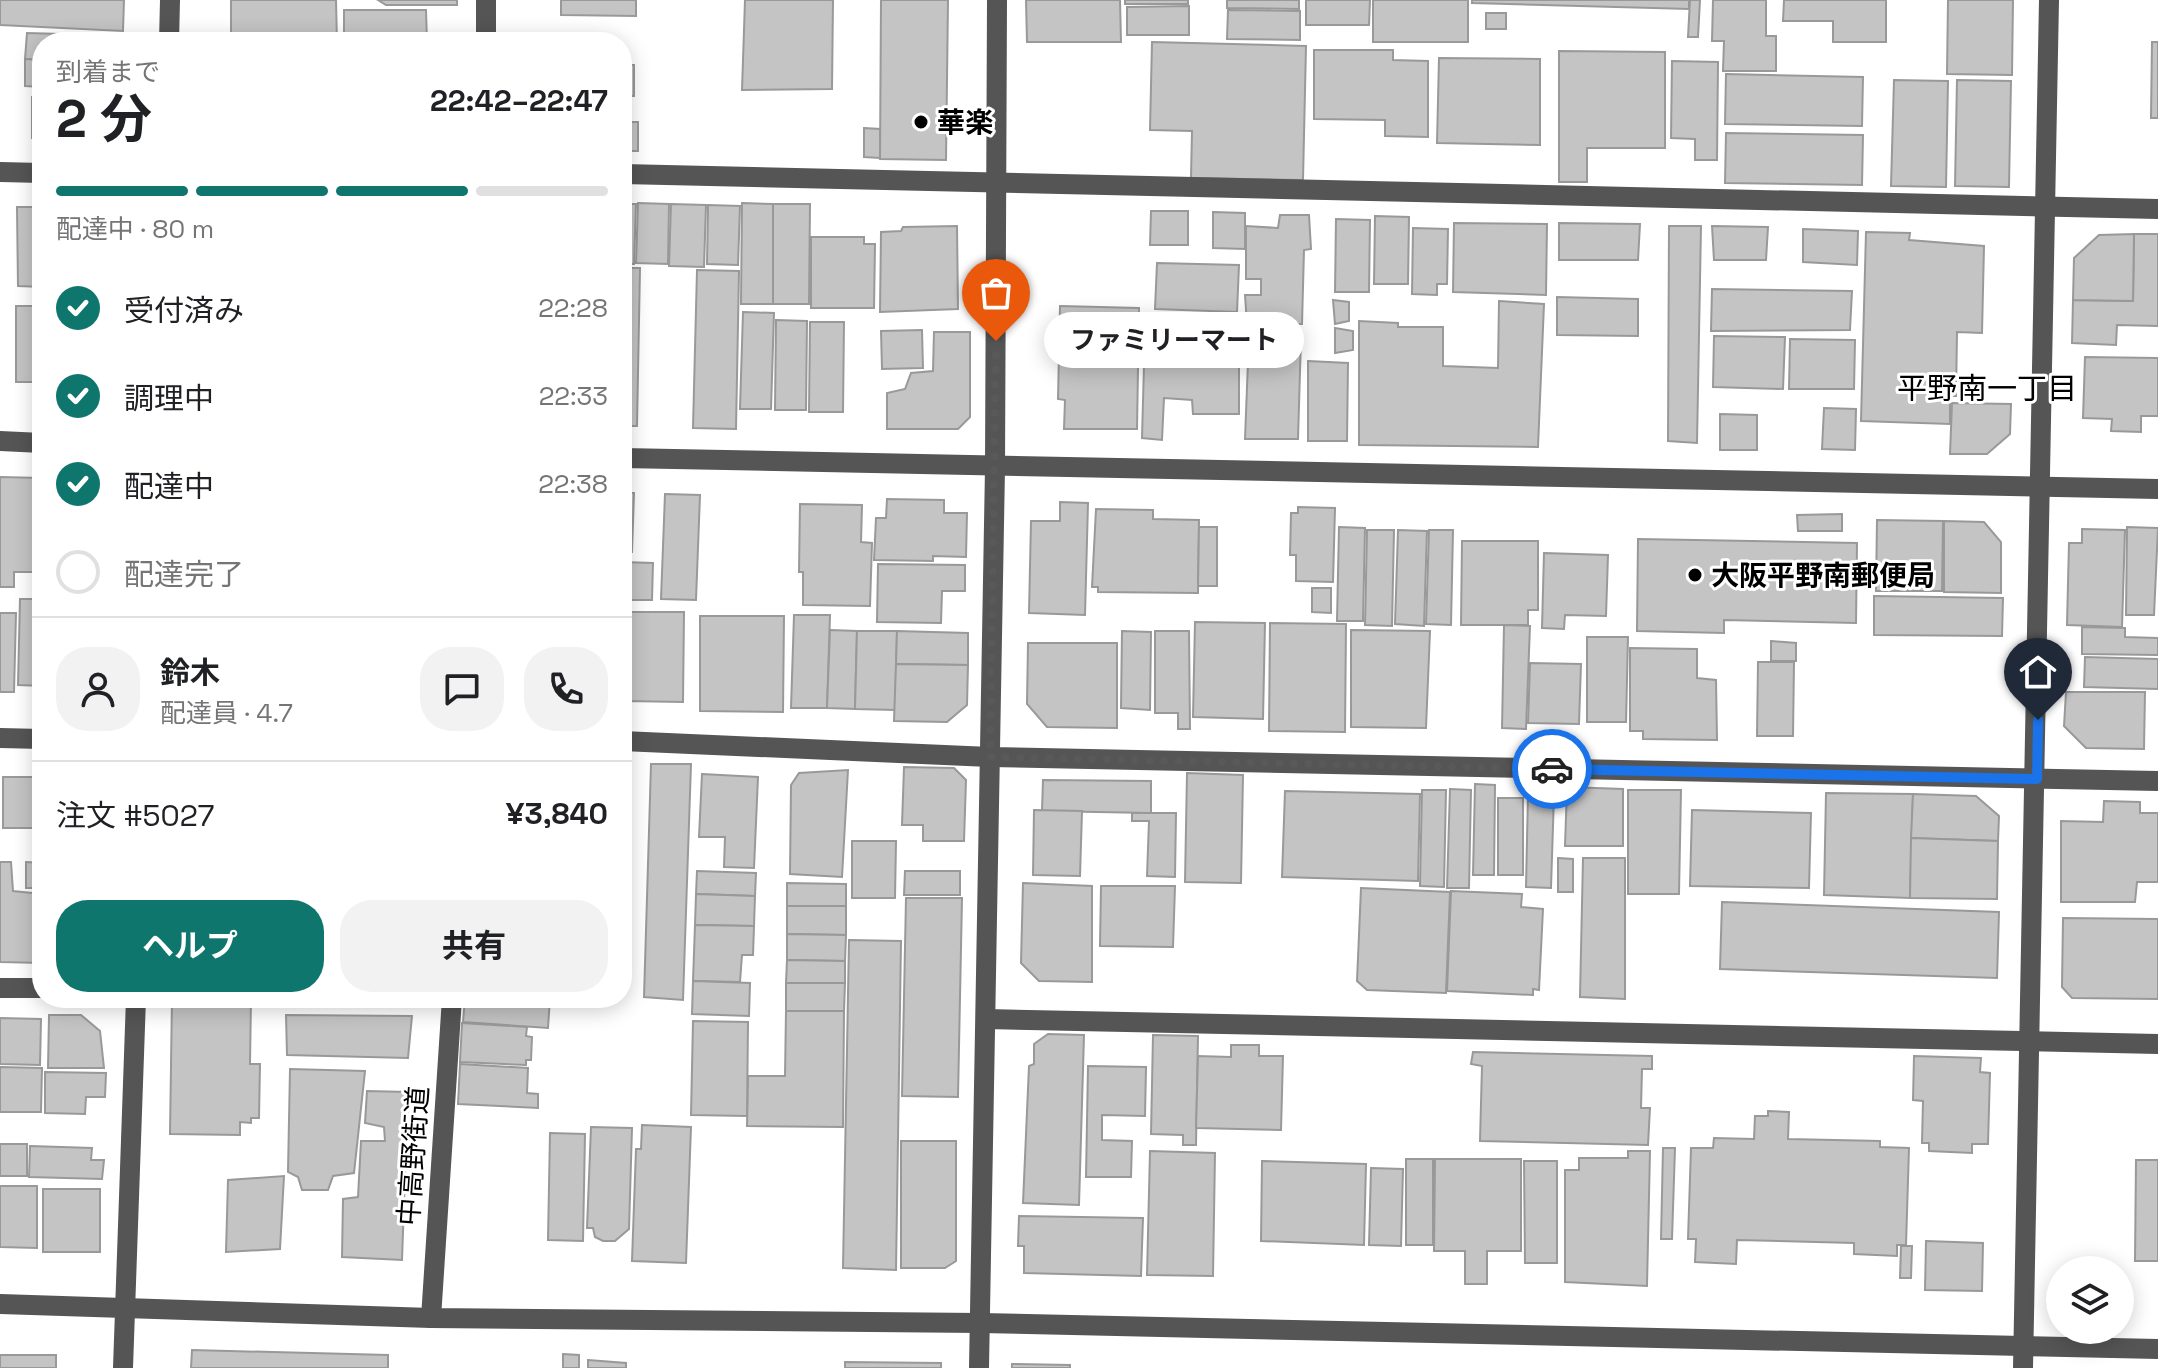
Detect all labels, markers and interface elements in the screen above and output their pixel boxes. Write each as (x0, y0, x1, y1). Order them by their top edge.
text: 到着まで (56, 55, 160, 89)
text: 22:42–22:47 (430, 81, 608, 120)
text: 2 分 (56, 86, 152, 152)
place label: 華楽 (937, 104, 993, 140)
marker: 華楽 (912, 113, 930, 131)
text: 配達中 · 80 m (56, 212, 214, 246)
pin (962, 259, 1030, 341)
icon: bag (974, 271, 1018, 315)
icon: check (56, 286, 100, 330)
text: 受付済み (124, 291, 244, 330)
text: 22:28 (538, 291, 608, 325)
callout: ファミリーマート (1044, 313, 1304, 369)
text: ファミリーマート (1070, 323, 1278, 357)
district label: 平野南一丁目 (1897, 369, 2077, 408)
icon: check (56, 374, 100, 418)
text: 調理中 (124, 379, 214, 418)
text: 22:33 (539, 379, 608, 413)
icon: check (56, 462, 100, 506)
text: 配達中 (124, 467, 214, 506)
text: 22:38 (538, 467, 608, 501)
text: 配達完了 (124, 555, 244, 594)
place label: 大阪平野南郵便局 (1711, 557, 1935, 593)
marker: 大阪平野南郵便局 (1686, 566, 1704, 584)
pin (2004, 638, 2072, 720)
button: person (56, 647, 140, 731)
button: chat (420, 647, 504, 731)
button: phone (524, 647, 608, 731)
icon: home (2016, 650, 2060, 694)
text: 鈴木 (160, 653, 220, 692)
text: 配達員 · 4.7 (160, 696, 293, 730)
courier (1512, 729, 1592, 809)
icon: car (1530, 747, 1574, 791)
text: ¥3,840 (506, 794, 608, 833)
text: 注文 #5027 (56, 796, 215, 835)
button: ヘルプ (56, 900, 324, 992)
button: 共有 (340, 900, 608, 992)
street label: 中高野街道 (390, 1085, 436, 1227)
map controls (2046, 1256, 2134, 1344)
button: layers (2046, 1256, 2134, 1344)

